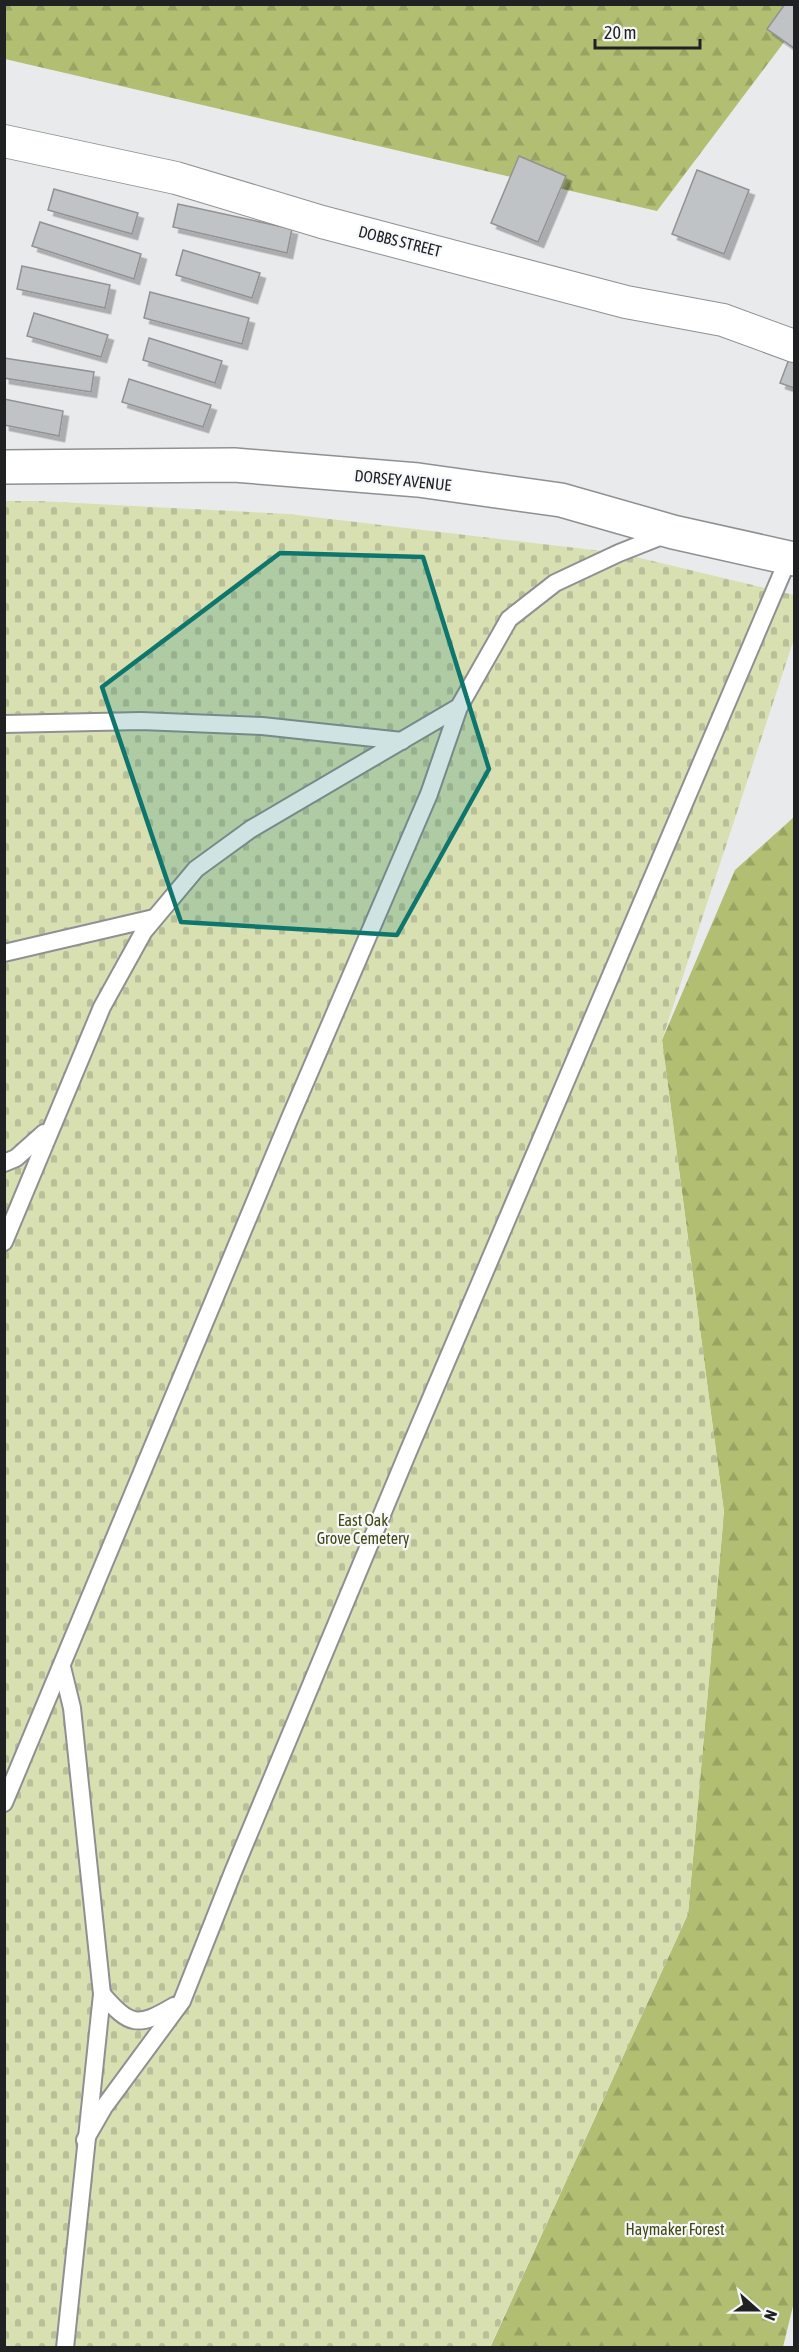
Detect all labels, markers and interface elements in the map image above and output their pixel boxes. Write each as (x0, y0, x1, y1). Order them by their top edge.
scale bar (595, 12, 700, 50)
text: 20 m (604, 22, 636, 43)
street label: DOBBS STREET (357, 222, 443, 260)
street label: DORSEY AVENUE (354, 466, 452, 494)
park label: East Oak Grove Cemetery (317, 1511, 410, 1548)
park label: Haymaker Forest (625, 2220, 725, 2239)
north arrow (727, 2280, 787, 2340)
text: N (761, 2308, 781, 2323)

